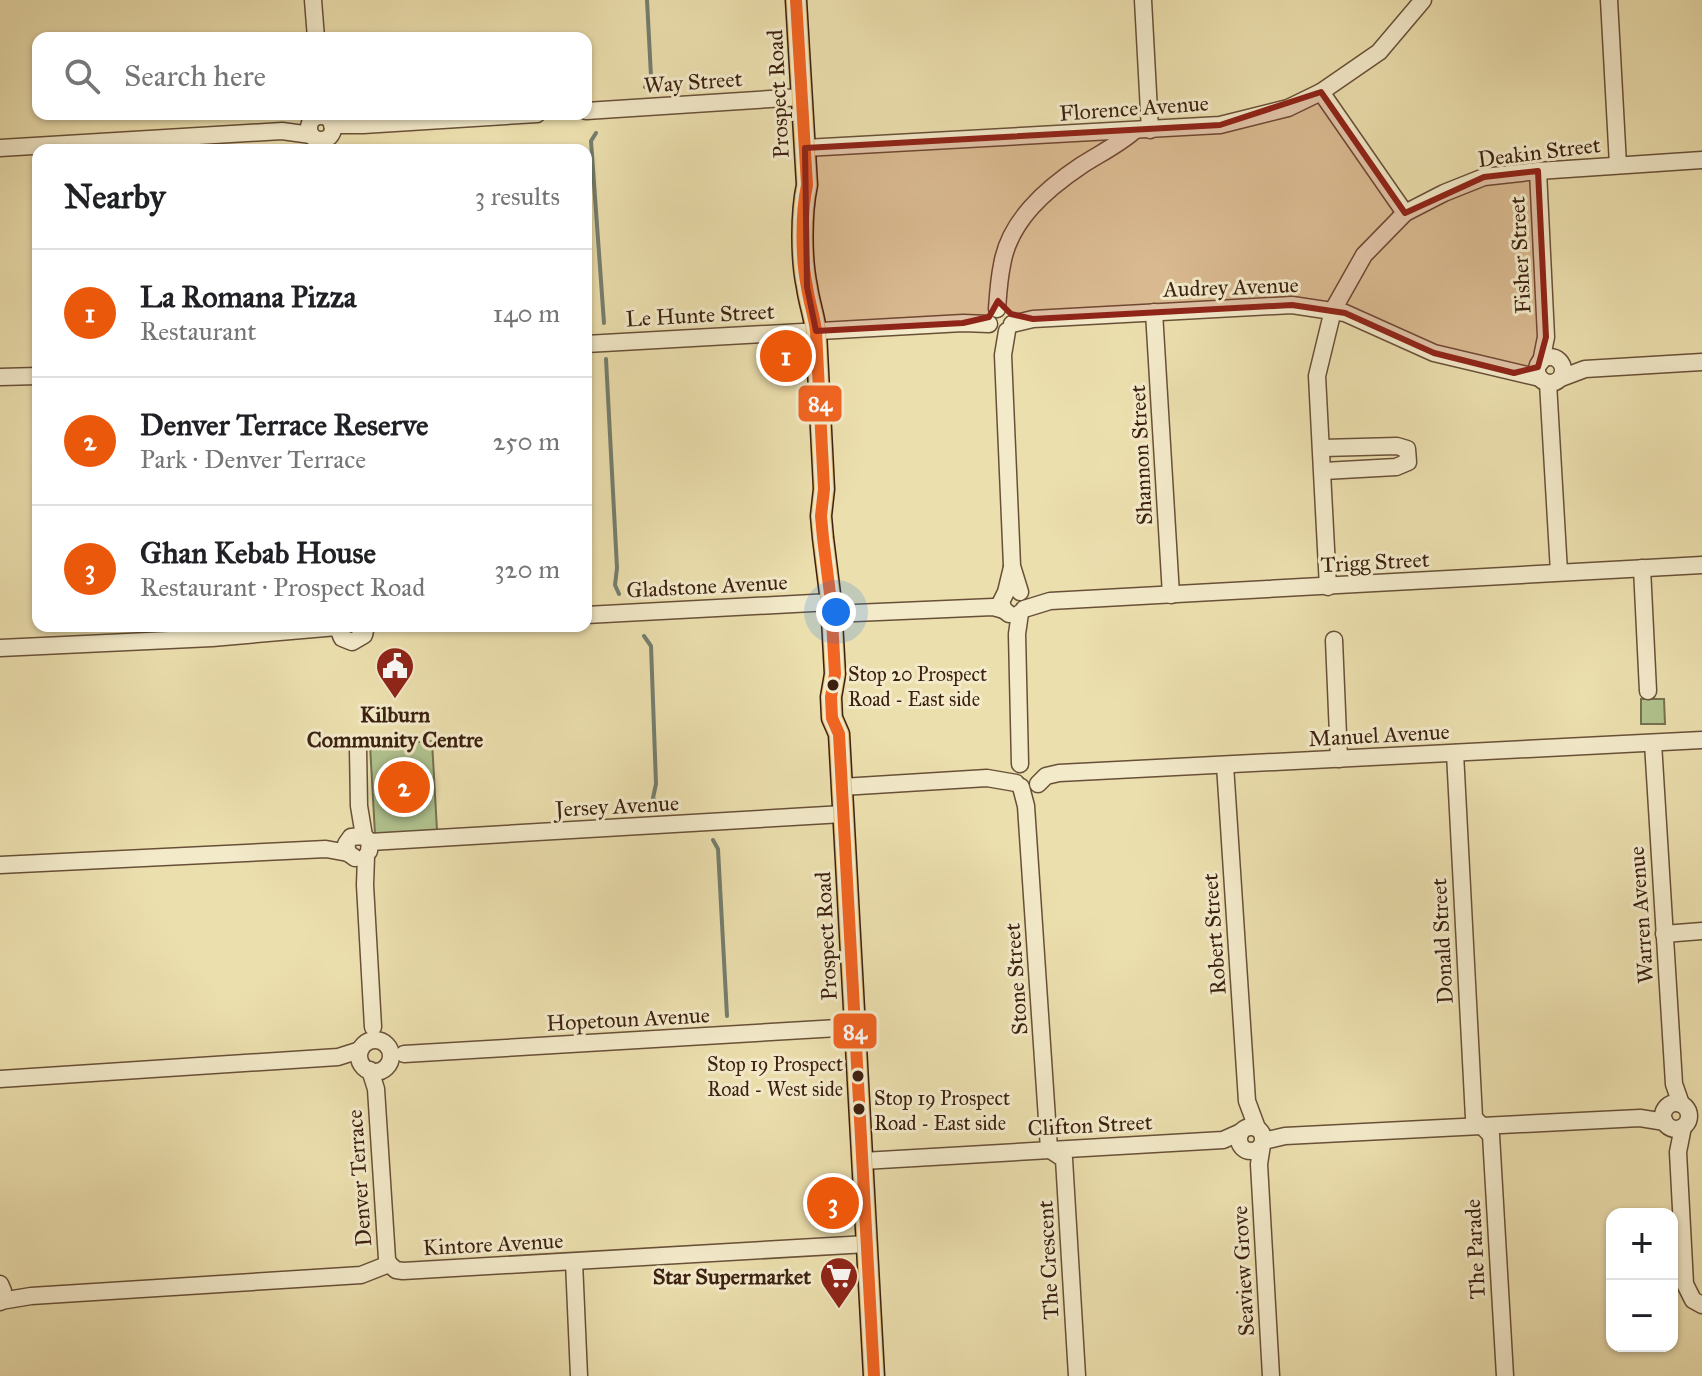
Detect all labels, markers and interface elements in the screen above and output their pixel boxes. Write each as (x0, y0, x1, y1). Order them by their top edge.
street label: Prospect Road (761, 29, 795, 159)
search box (32, 32, 592, 120)
icon: search (60, 54, 104, 98)
text: Search here (124, 58, 266, 94)
street label: Way Street (643, 65, 743, 99)
street label: Florence Avenue (1058, 89, 1210, 127)
street label: Deakin Street (1476, 131, 1602, 173)
text: Nearby (64, 176, 166, 217)
text: 3 results (475, 180, 560, 212)
street label: Fisher Street (1503, 195, 1537, 314)
street label: Audrey Avenue (1162, 271, 1299, 303)
text: La Romana Pizza (140, 279, 356, 315)
text: 1 (85, 297, 95, 329)
text: 140 m (493, 297, 560, 329)
street label: Le Hunte Street (625, 298, 775, 332)
text: Restaurant (140, 315, 256, 347)
pin: 1 (760, 326, 812, 386)
line badge: 84 (797, 384, 843, 423)
street label: Shannon Street (1124, 384, 1158, 526)
text: 84 (808, 390, 834, 417)
text: Denver Terrace Reserve (140, 407, 429, 443)
text: 2 (84, 425, 96, 457)
text: 250 m (493, 425, 560, 457)
text: Park · Denver Terrace (140, 443, 366, 475)
text: Ghan Kebab House (140, 535, 376, 571)
street label: Trigg Street (1320, 546, 1430, 578)
text: 3 (85, 553, 95, 585)
text: 320 m (494, 553, 560, 585)
street label: Gladstone Avenue (626, 568, 788, 604)
text: Restaurant · Prospect Road (140, 571, 425, 603)
your location (816, 592, 856, 632)
public building icon: Kilburn Community Centre (374, 645, 416, 700)
place label: Stop 20 Prospect Road - East side (848, 662, 987, 711)
marker: Stop 20 Prospect Road - East side (825, 677, 841, 693)
place label: Kilburn Community Centre (307, 701, 483, 753)
street label: Manuel Avenue (1308, 718, 1450, 752)
pin: 2 (378, 757, 430, 817)
street label: Jersey Avenue (552, 789, 680, 823)
street label: Warren Avenue (1623, 846, 1659, 984)
street label: Prospect Road (809, 871, 843, 1001)
street label: Robert Street (1196, 872, 1232, 996)
street label: Donald Street (1425, 877, 1459, 1005)
street label: Stone Street (999, 922, 1033, 1036)
street label: Hopetoun Avenue (546, 1001, 710, 1037)
line badge: 84 (832, 1012, 878, 1050)
text: 84 (843, 1018, 869, 1045)
place label: Stop 19 Prospect Road - West side (707, 1052, 843, 1101)
marker: Stop 19 Prospect Road - West side (850, 1068, 866, 1084)
place label: Stop 19 Prospect Road - East side (874, 1086, 1010, 1135)
marker: Stop 19 Prospect Road - East side (851, 1101, 867, 1117)
street label: Clifton Street (1027, 1108, 1153, 1142)
street label: Denver Terrace (341, 1109, 377, 1247)
pin: 3 (807, 1173, 859, 1233)
street label: The Parade (1459, 1198, 1491, 1300)
street label: The Crescent (1031, 1199, 1065, 1320)
street label: Seaview Grove (1226, 1205, 1260, 1337)
map controls (1606, 1208, 1678, 1352)
button: + (1606, 1208, 1678, 1280)
street label: Kintore Avenue (422, 1227, 564, 1261)
supermarket icon: Star Supermarket (818, 1255, 860, 1310)
place label: Star Supermarket (653, 1263, 811, 1290)
button: − (1606, 1280, 1678, 1352)

